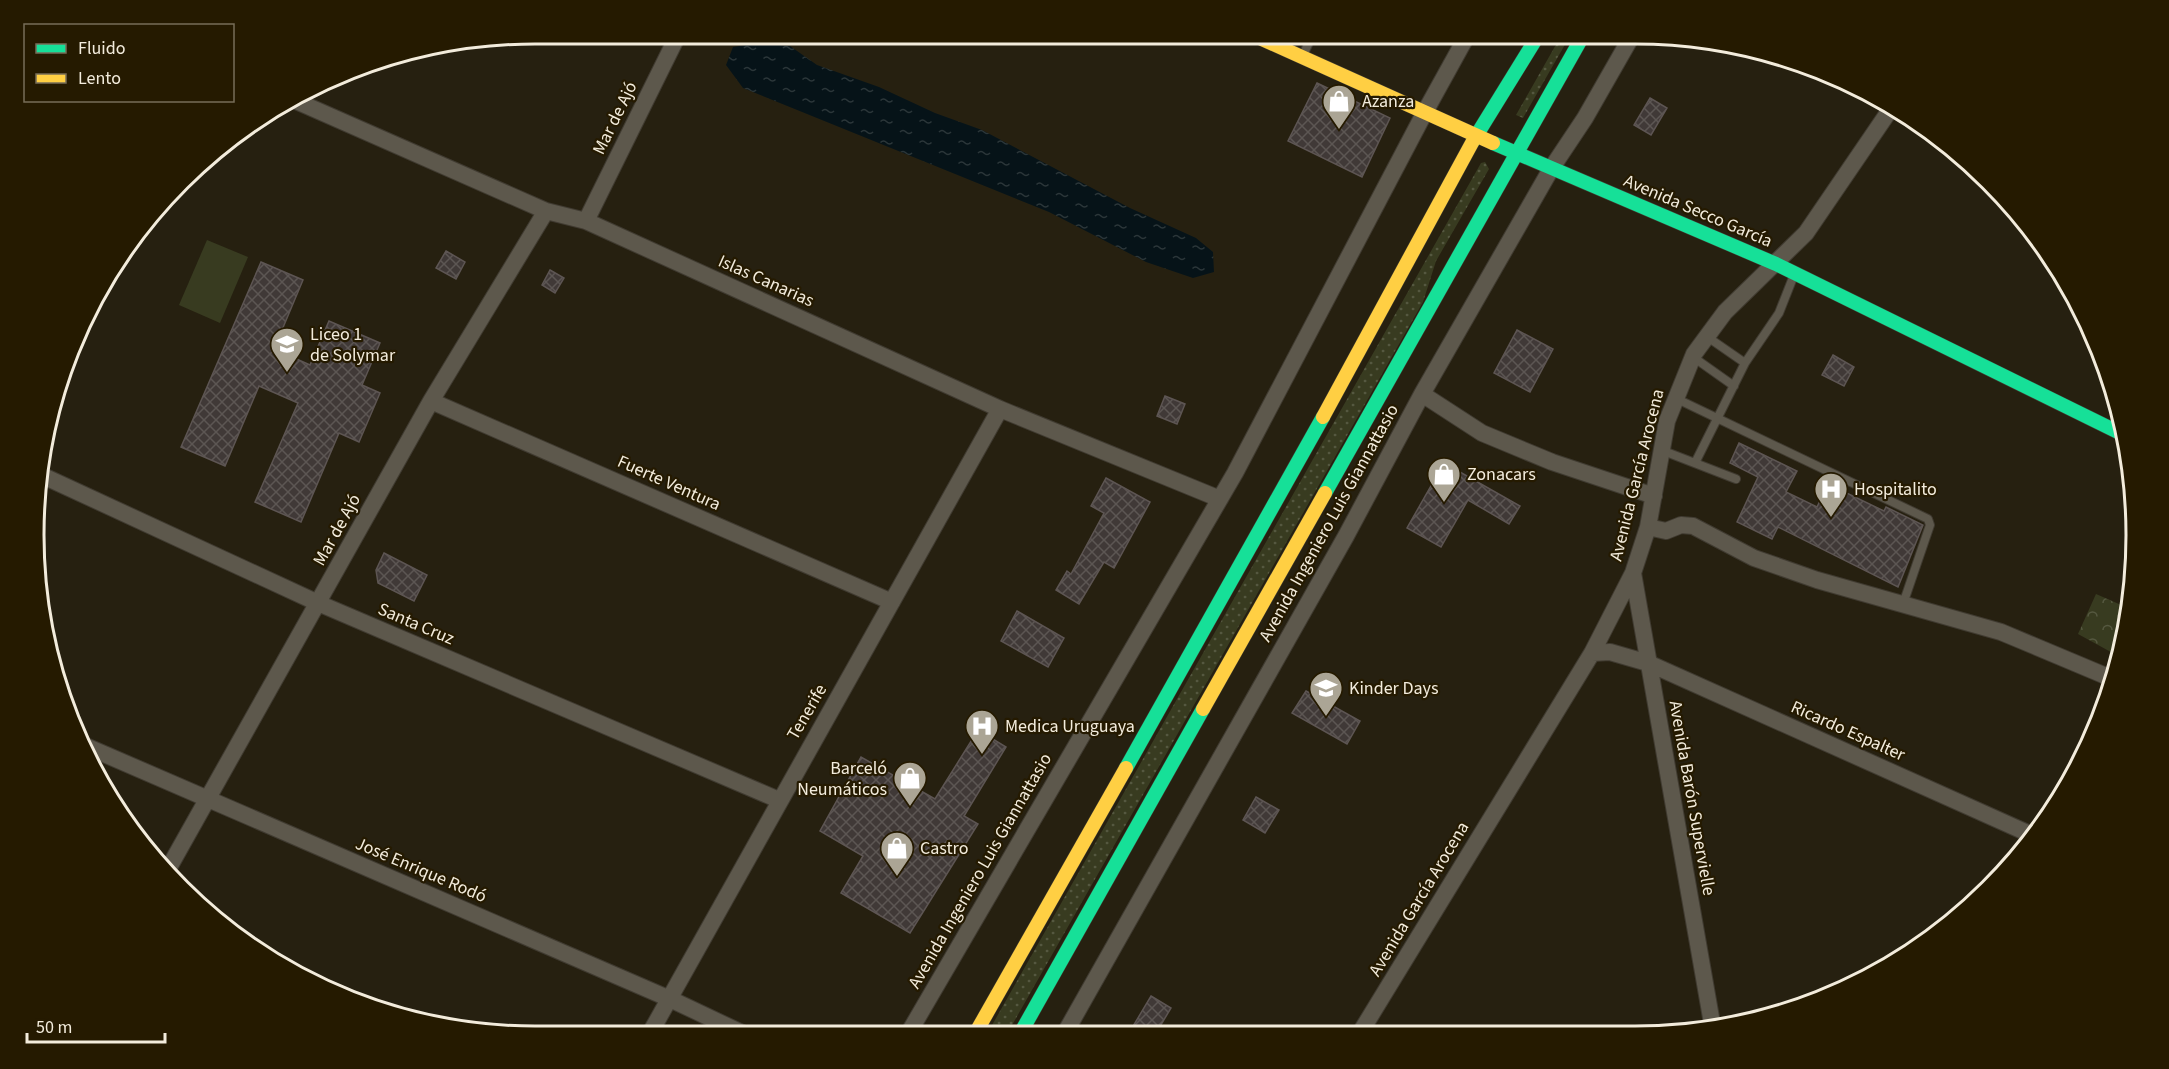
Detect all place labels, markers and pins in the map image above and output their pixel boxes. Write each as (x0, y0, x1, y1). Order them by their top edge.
shop icon: Azanza (1321, 83, 1357, 130)
place label: Azanza (1362, 89, 1414, 114)
place label: Liceo 1 de Solymar (310, 322, 396, 368)
school or university icon: Liceo 1 de Solymar (269, 326, 305, 373)
shop icon: Zonacars (1426, 456, 1462, 503)
place label: Zonacars (1467, 462, 1536, 487)
hospital icon: Hospitalito (1813, 471, 1849, 518)
place label: Hospitalito (1854, 477, 1937, 502)
school or university icon: Kinder Days (1308, 670, 1344, 717)
place label: Kinder Days (1349, 676, 1439, 701)
hospital icon: Medica Uruguaya (964, 708, 1000, 755)
place label: Medica Uruguaya (1005, 714, 1135, 739)
place label: Barceló Neumáticos (797, 756, 887, 802)
shop icon: Barceló Neumáticos (892, 760, 928, 807)
shop icon: Castro (879, 830, 915, 877)
place label: Castro (920, 836, 968, 861)

